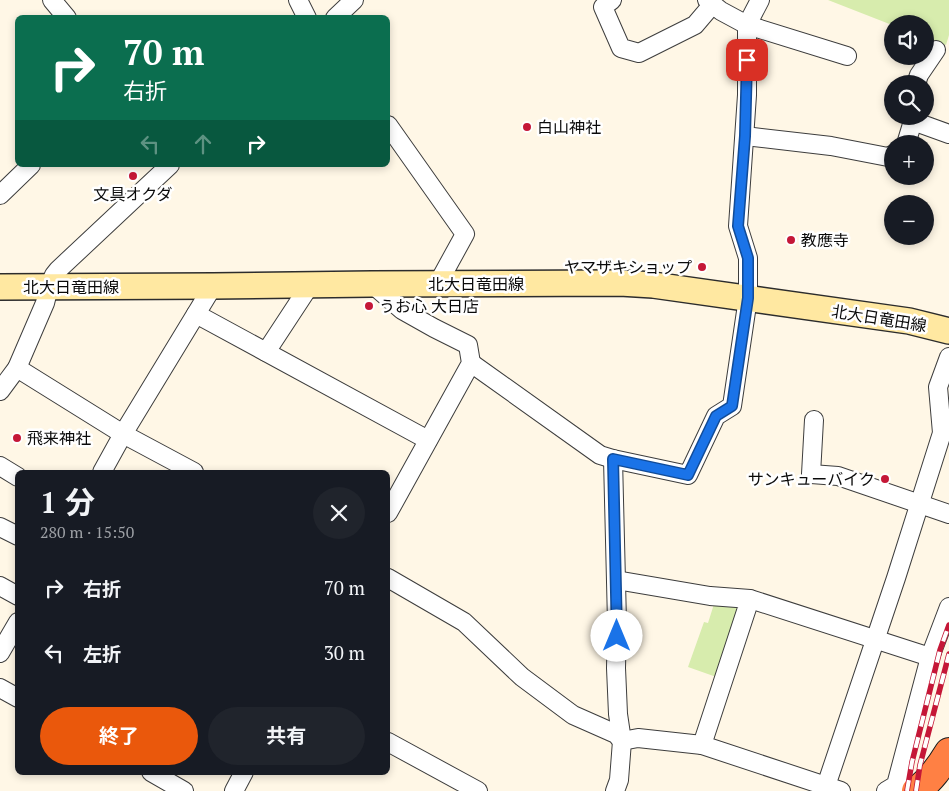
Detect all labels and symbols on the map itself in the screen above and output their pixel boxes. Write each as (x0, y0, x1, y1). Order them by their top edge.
pin (726, 39, 768, 81)
place label: 白山神社 (537, 116, 601, 138)
marker: 白山神社 (521, 121, 533, 133)
marker: 文具オクダ (127, 170, 139, 182)
place label: 文具オクダ (93, 183, 173, 205)
place label: 教應寺 (801, 229, 849, 251)
marker: 教應寺 (785, 234, 797, 246)
place label: ヤマザキショップ (564, 256, 692, 278)
marker: ヤマザキショップ (696, 261, 708, 273)
street label: 北大日竜田線 (428, 273, 524, 295)
street label: 北大日竜田線 (23, 276, 119, 298)
place label: うお心 大日店 (379, 295, 479, 317)
marker: うお心 大日店 (363, 300, 375, 312)
street label: 北大日竜田線 (830, 300, 928, 336)
place label: 飛来神社 (27, 427, 91, 449)
marker: 飛来神社 (11, 432, 23, 444)
place label: サンキューバイク (747, 468, 875, 490)
marker: サンキューバイク (879, 473, 891, 485)
position arrow (590, 609, 642, 661)

